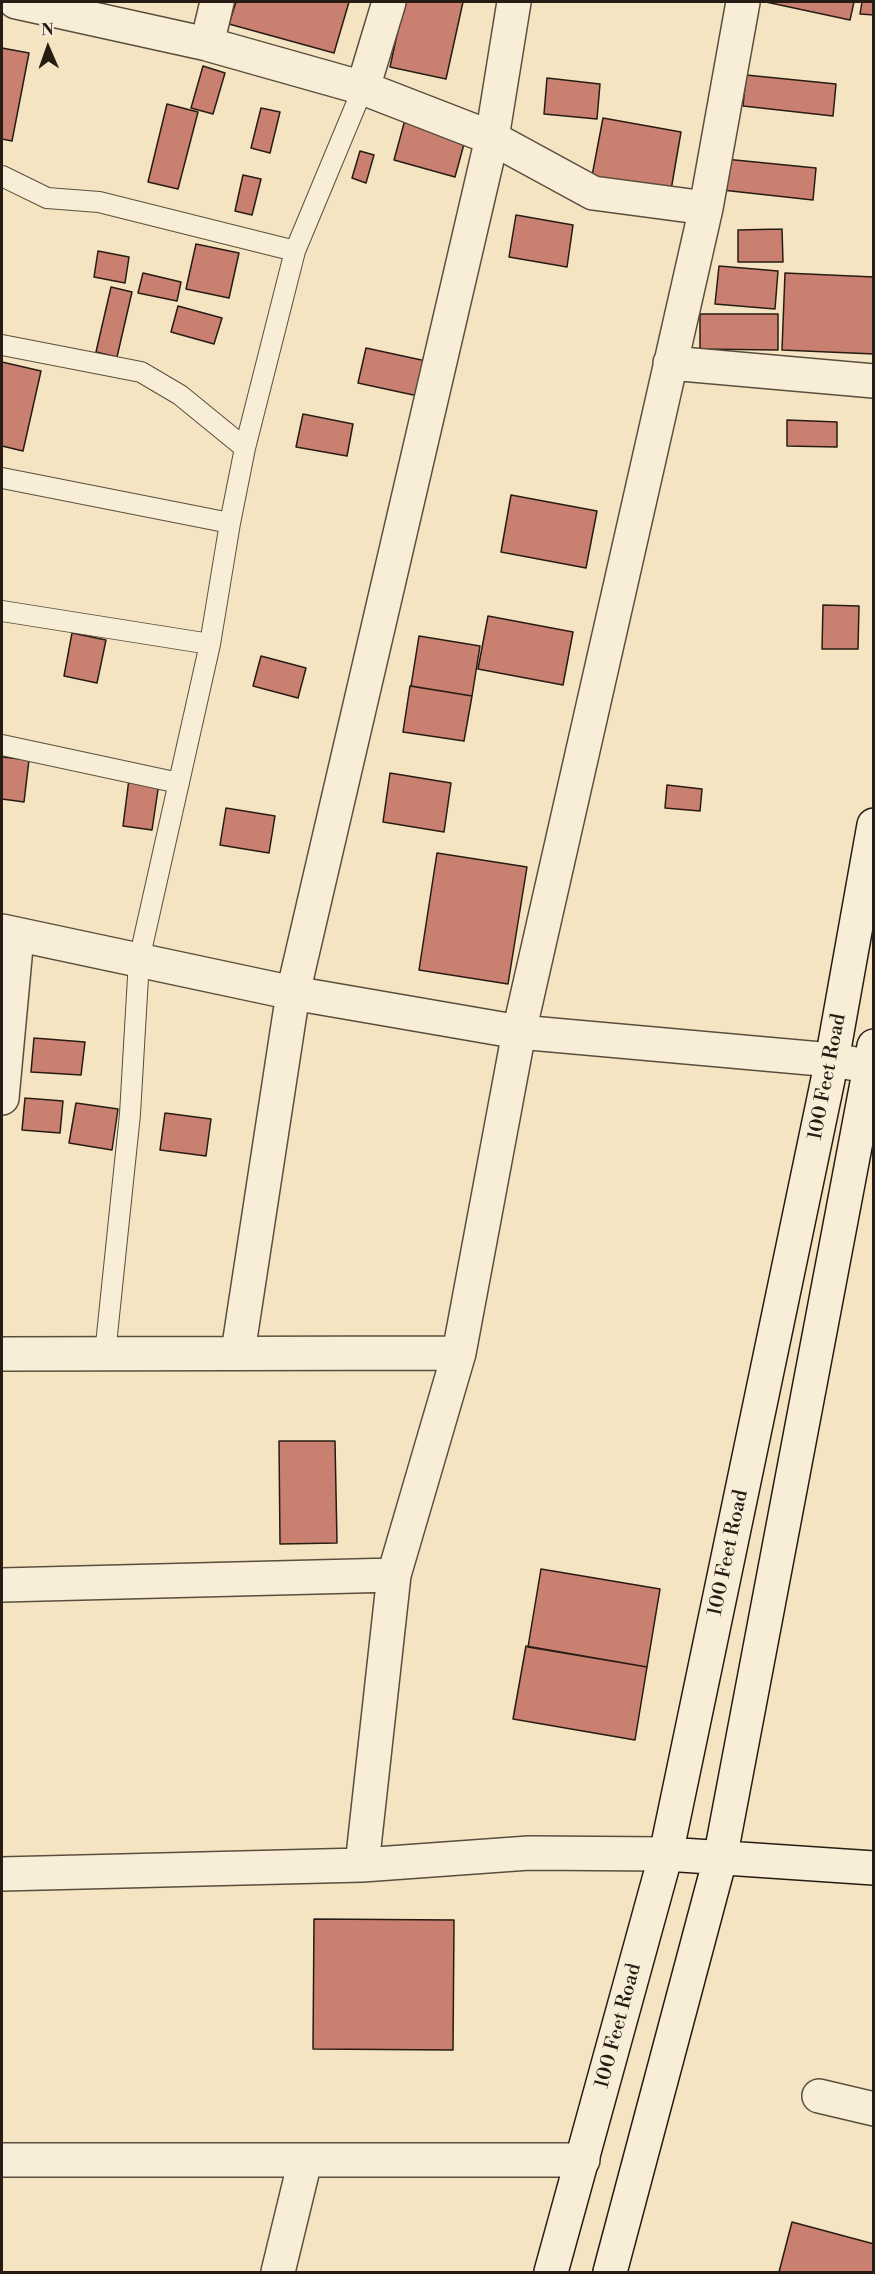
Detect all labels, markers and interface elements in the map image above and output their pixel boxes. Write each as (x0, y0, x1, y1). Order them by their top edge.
north arrow (18, 18, 78, 78)
text: N (41, 20, 54, 40)
street label: 100 Feet Road (804, 1012, 852, 1142)
street label: 100 Feet Road (704, 1488, 754, 1618)
street label: 100 Feet Road (591, 1961, 647, 2091)

